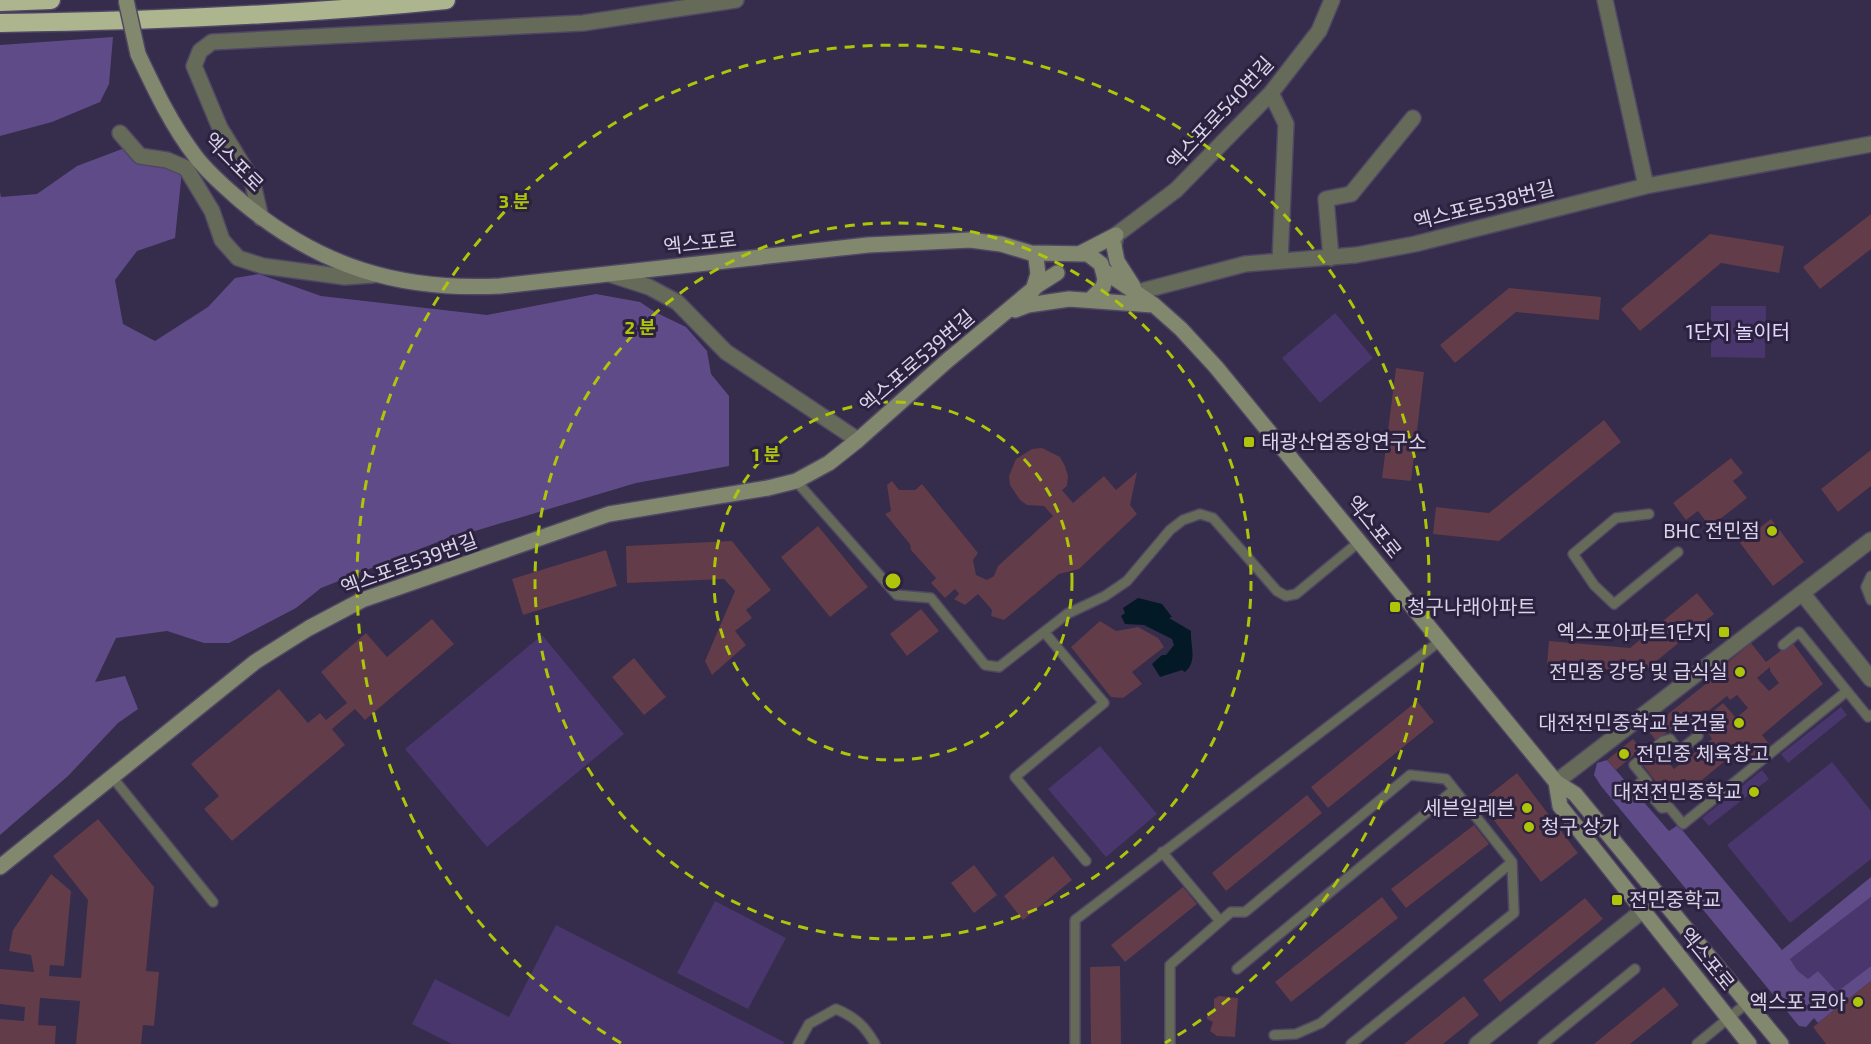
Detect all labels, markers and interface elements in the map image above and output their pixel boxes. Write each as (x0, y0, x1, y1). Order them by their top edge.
street label: 엑스포로540번길 (1161, 51, 1278, 174)
street label: 엑스포로 (200, 127, 269, 196)
street label: 엑스포로538번길 (1411, 175, 1557, 233)
text: 3 분 (499, 190, 530, 212)
street label: 엑스포로 (662, 226, 738, 258)
street label: 엑스포로539번길 (854, 304, 978, 416)
text: 2 분 (625, 316, 656, 338)
park label: 1단지 놀이터 (1686, 319, 1790, 343)
place label: 태광산업중앙연구소 (1261, 429, 1427, 453)
marker: 태광산업중앙연구소 (1242, 435, 1256, 449)
text: 1 분 (752, 443, 781, 465)
street label: 엑스포로 (1342, 490, 1407, 563)
place label: BHC 전민점 (1663, 518, 1760, 542)
marker: BHC 전민점 (1765, 524, 1779, 538)
street label: 엑스포로539번길 (337, 527, 480, 599)
centre of rings (883, 571, 903, 591)
place label: 청구나래아파트 (1407, 594, 1536, 618)
marker: 청구나래아파트 (1388, 600, 1402, 614)
place label: 엑스포아파트1단지 (1557, 619, 1712, 643)
marker: 엑스포아파트1단지 (1717, 625, 1731, 639)
place label: 전민중 강당 및 급식실 (1549, 659, 1728, 683)
marker: 전민중 강당 및 급식실 (1733, 665, 1747, 679)
place label: 대전전민중학교 본건물 (1539, 710, 1727, 734)
marker: 대전전민중학교 본건물 (1732, 716, 1746, 730)
place label: 전민중 체육창고 (1636, 741, 1769, 765)
marker: 전민중 체육창고 (1617, 747, 1631, 761)
place label: 대전전민중학교 (1613, 779, 1742, 803)
marker: 대전전민중학교 (1747, 785, 1761, 799)
place label: 세븐일레븐 (1423, 795, 1515, 819)
marker: 세븐일레븐 (1520, 801, 1534, 815)
place label: 청구 상가 (1541, 814, 1619, 838)
marker: 청구 상가 (1522, 820, 1536, 834)
place label: 전민중학교 (1629, 887, 1721, 911)
marker: 전민중학교 (1610, 893, 1624, 907)
street label: 엑스포로 (1675, 922, 1740, 995)
place label: 엑스포 코아 (1750, 989, 1846, 1013)
marker: 엑스포 코아 (1851, 995, 1865, 1009)

